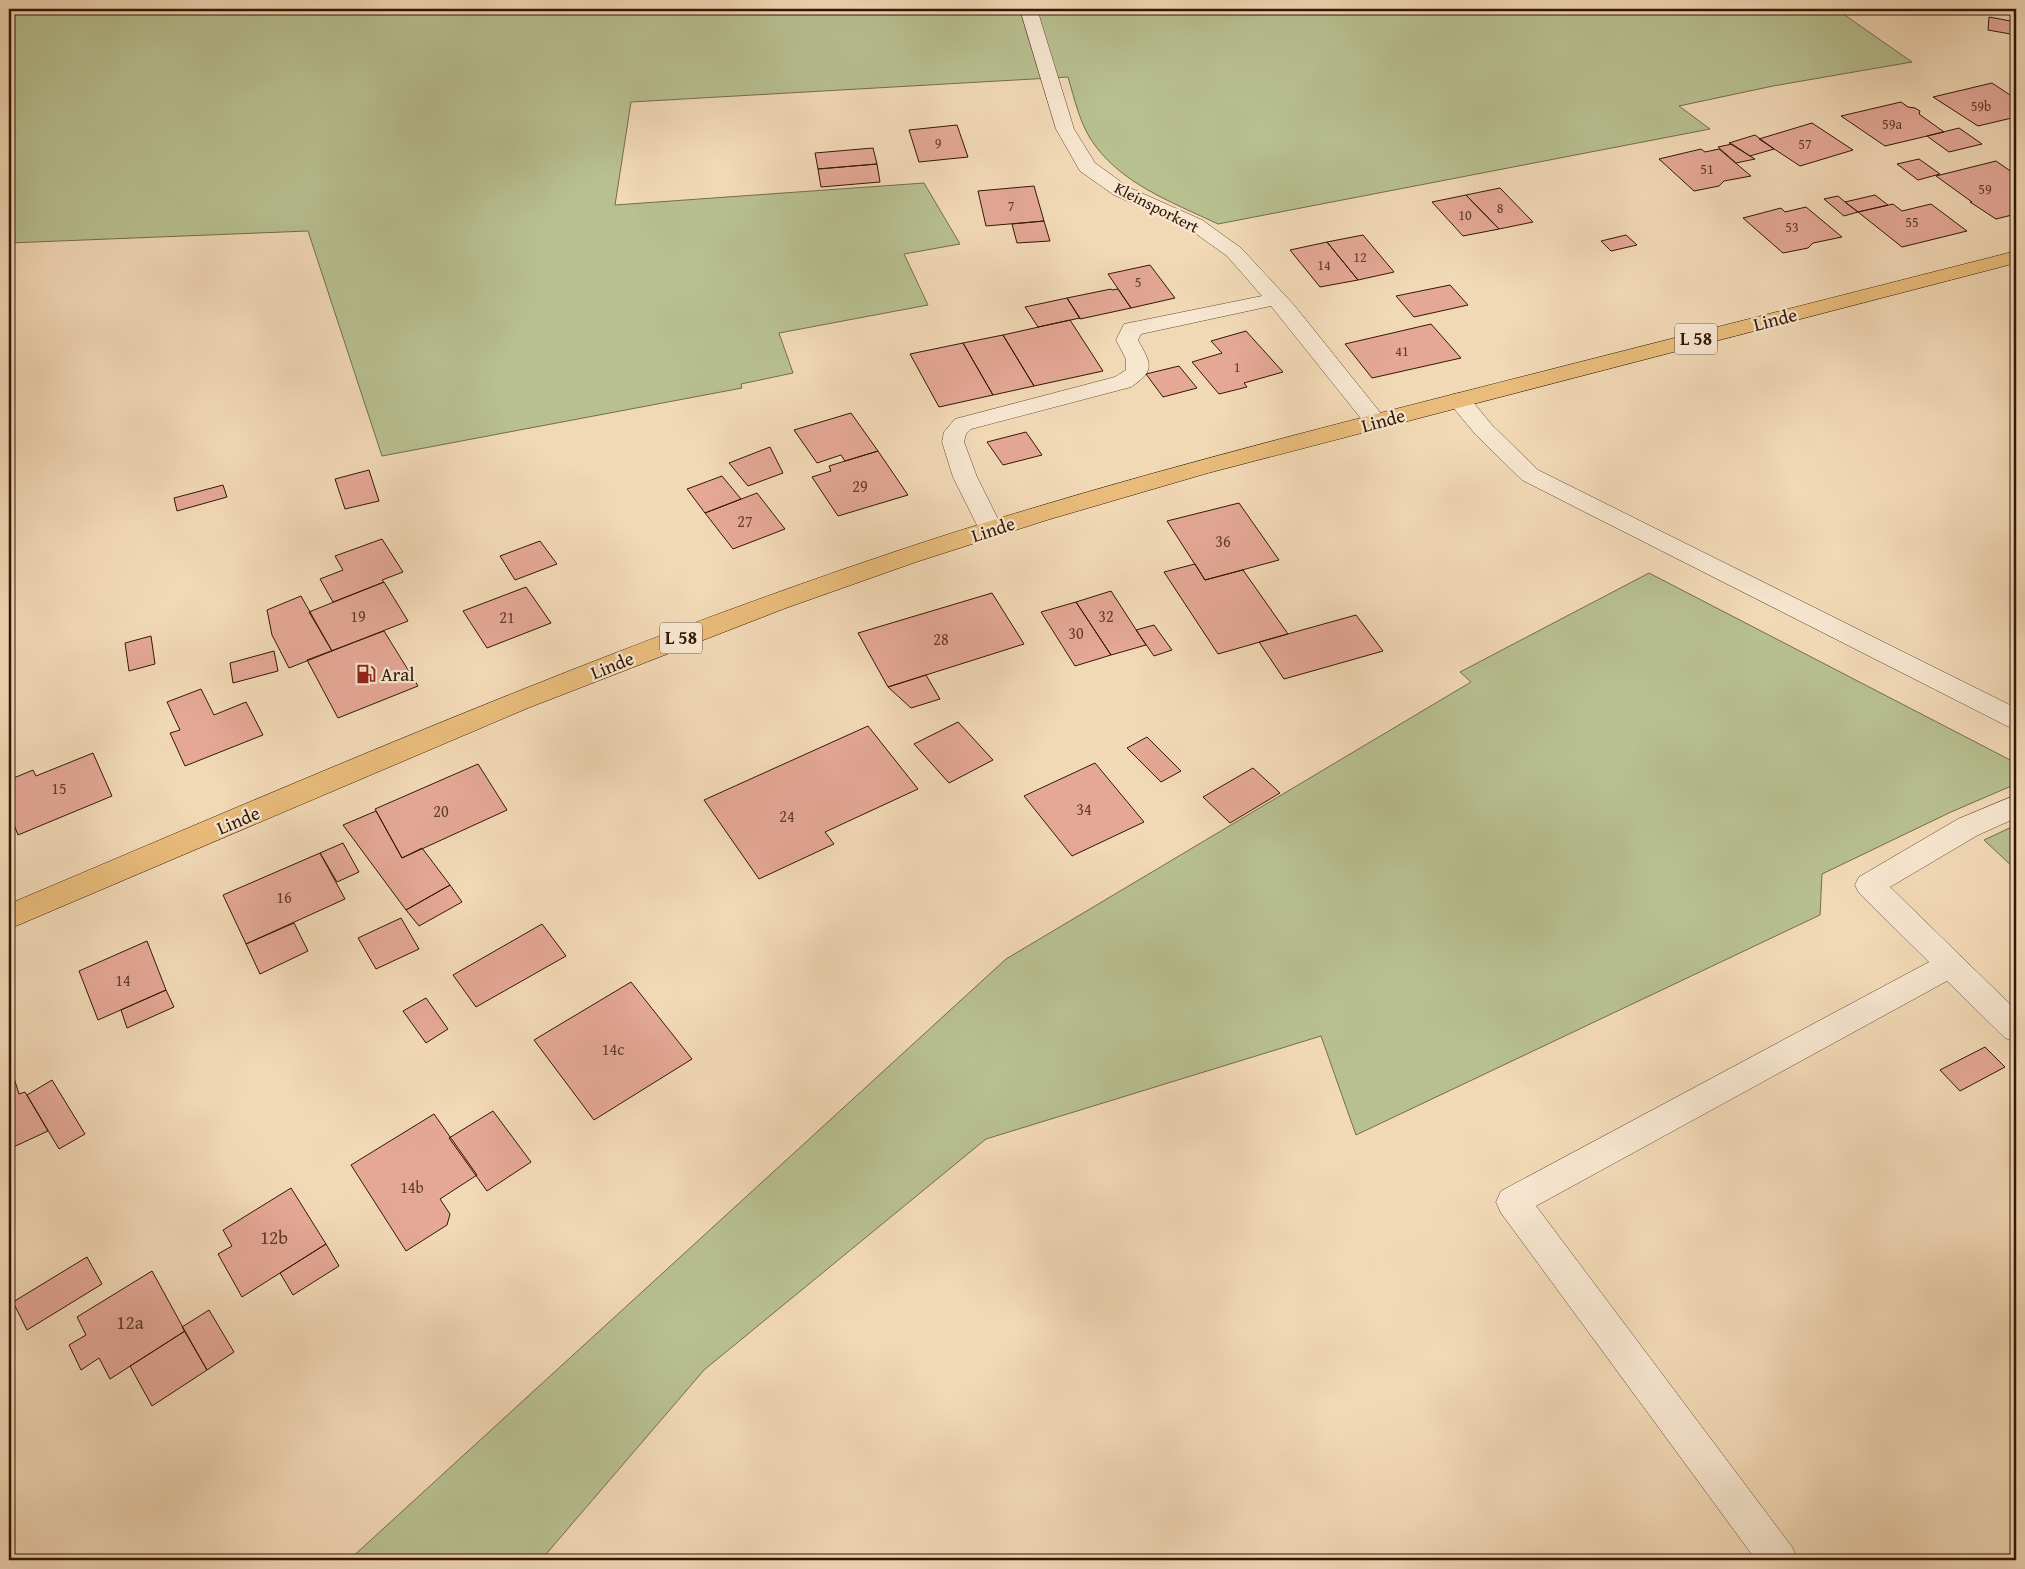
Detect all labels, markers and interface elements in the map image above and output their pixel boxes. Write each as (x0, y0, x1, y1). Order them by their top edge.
house number: 59b (1971, 96, 1991, 116)
house number: 59a (1882, 114, 1902, 134)
house number: 9 (935, 133, 942, 153)
house number: 57 (1798, 134, 1812, 154)
house number: 51 (1700, 159, 1714, 179)
street label: Kleinsporkert (1110, 175, 1204, 239)
house number: 59 (1978, 179, 1992, 199)
house number: 7 (1008, 196, 1015, 216)
house number: 8 (1497, 198, 1504, 218)
house number: 10 (1458, 205, 1472, 225)
house number: 55 (1905, 212, 1919, 232)
house number: 53 (1785, 217, 1799, 237)
house number: 12 (1353, 247, 1367, 267)
house number: 14 (1317, 255, 1331, 275)
house number: 5 (1135, 272, 1141, 292)
street label: Linde (1750, 300, 1800, 338)
road number: L 58 (1675, 324, 1717, 354)
house number: 41 (1395, 341, 1409, 361)
house number: 1 (1234, 357, 1240, 377)
street label: Linde (1358, 401, 1408, 439)
house number: 29 (852, 474, 868, 498)
house number: 27 (737, 509, 753, 533)
street label: Linde (968, 509, 1018, 549)
house number: 36 (1215, 529, 1231, 553)
house number: 19 (350, 604, 366, 628)
house number: 32 (1098, 604, 1114, 628)
house number: 21 (499, 605, 515, 629)
house number: 30 (1068, 621, 1084, 645)
road number: L 58 (660, 622, 702, 654)
house number: 28 (933, 627, 949, 651)
street label: Linde (586, 644, 638, 686)
place label: Aral (381, 660, 414, 688)
fuel station icon: Aral (355, 663, 377, 685)
house number: 15 (51, 776, 67, 800)
house number: 34 (1076, 797, 1092, 821)
street label: Linde (212, 798, 264, 842)
house number: 20 (433, 799, 449, 823)
house number: 24 (779, 804, 795, 828)
house number: 16 (276, 885, 292, 909)
house number: 14 (115, 968, 131, 992)
house number: 14c (602, 1037, 624, 1061)
house number: 14b (400, 1175, 424, 1199)
house number: 12b (260, 1223, 288, 1251)
house number: 12a (116, 1308, 144, 1336)

